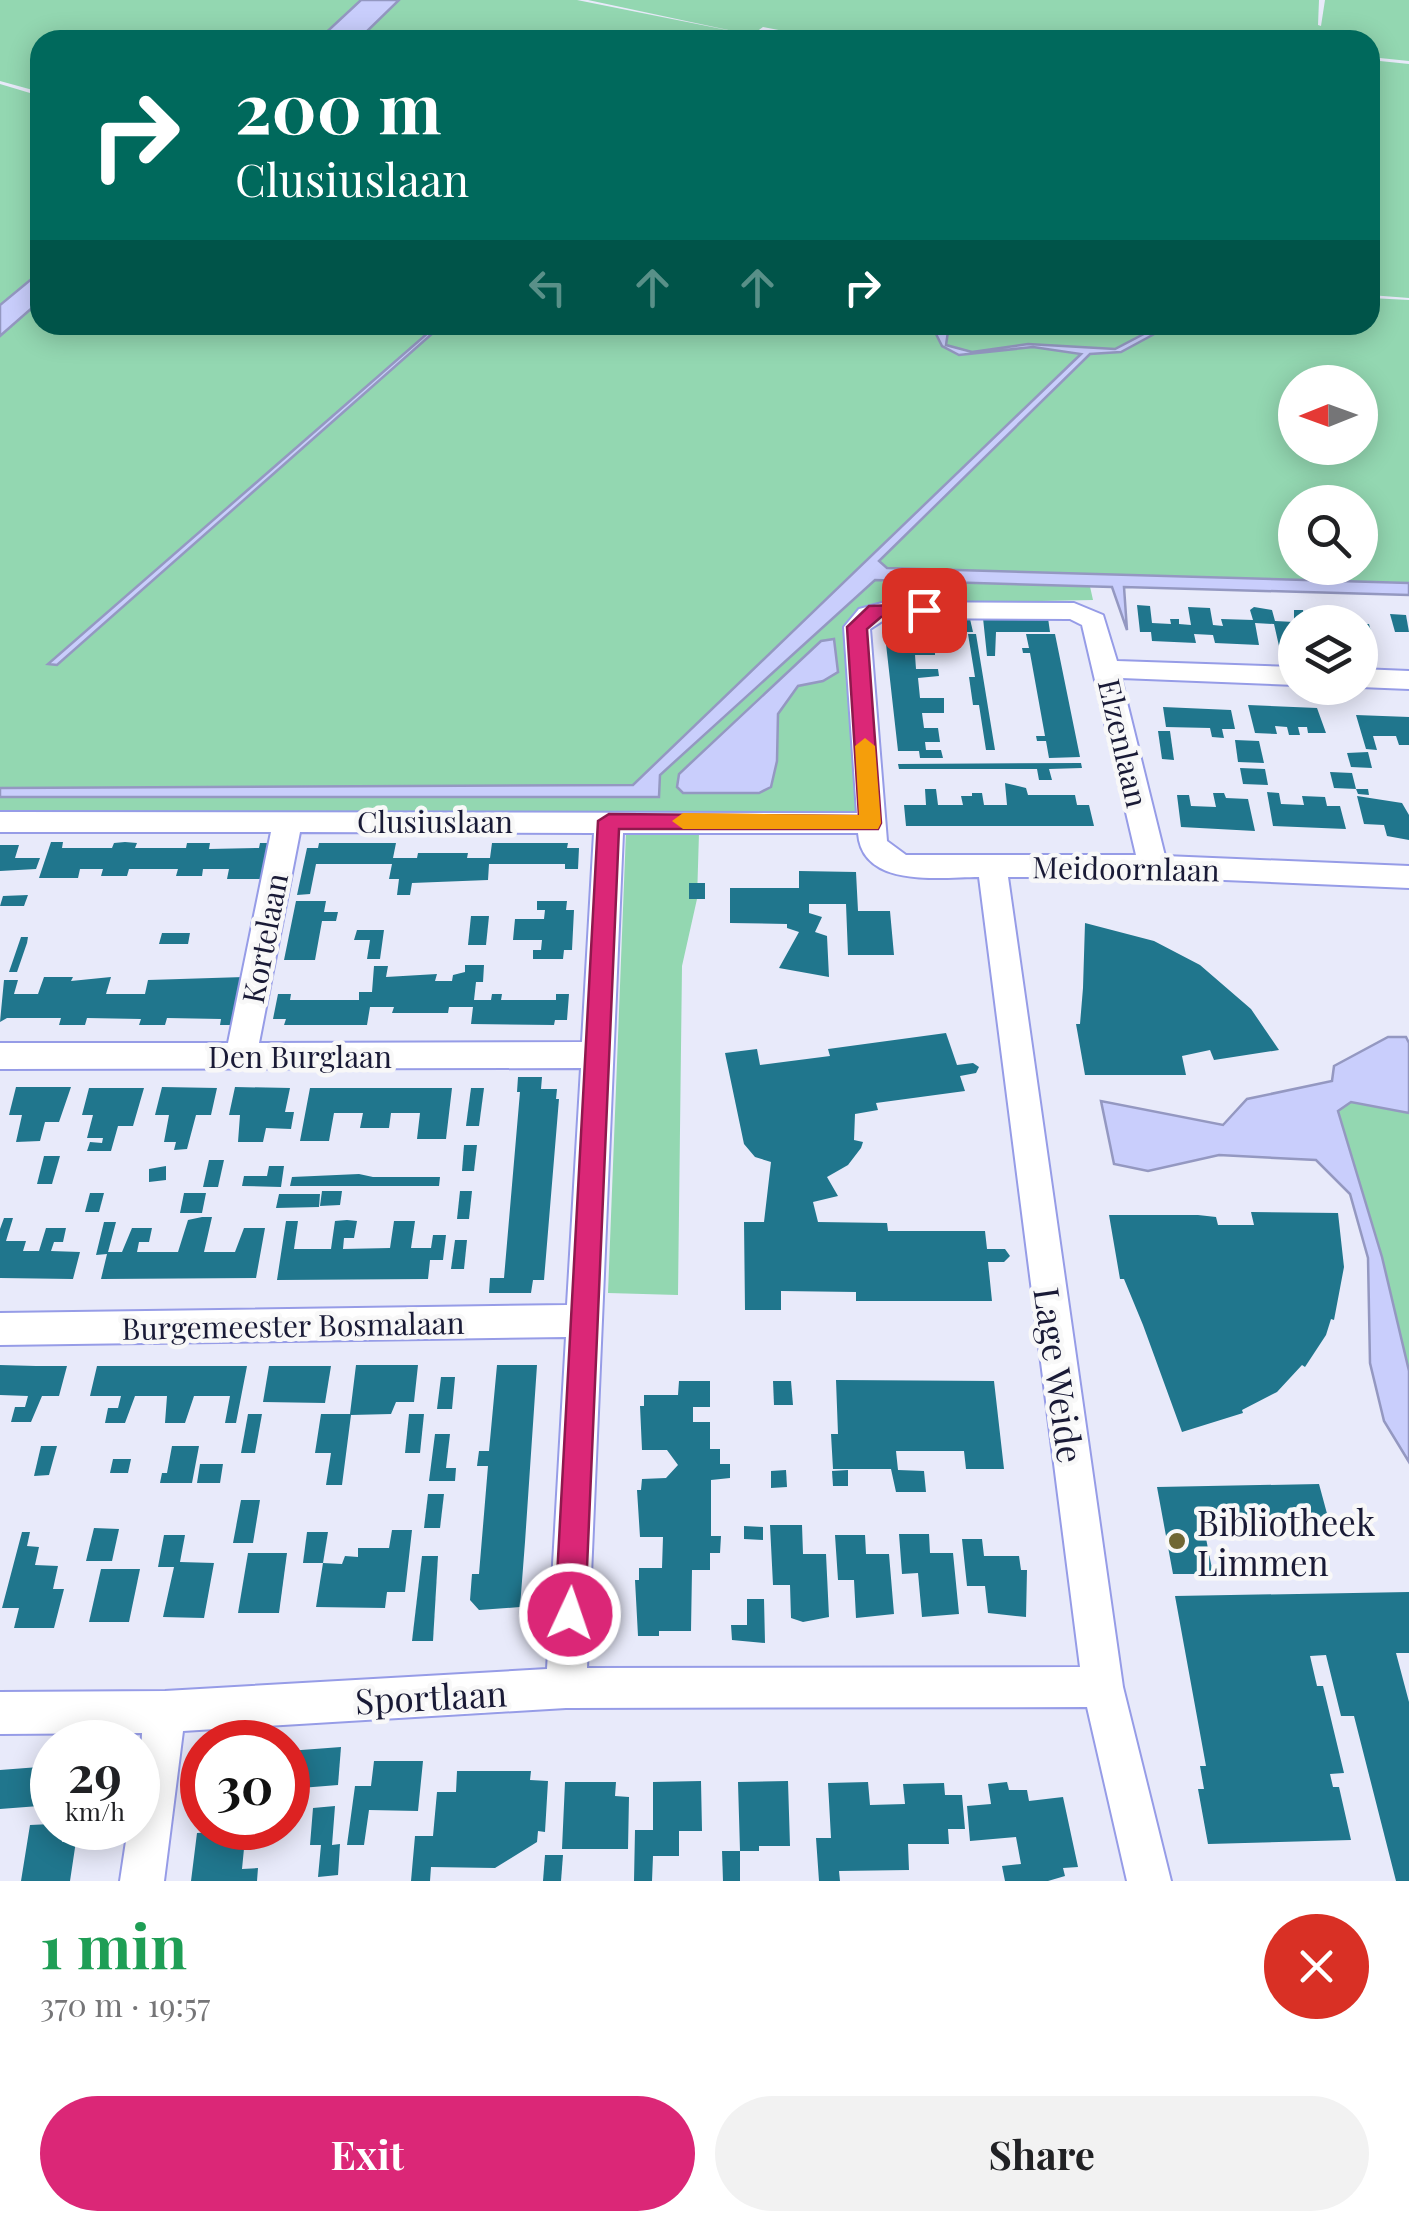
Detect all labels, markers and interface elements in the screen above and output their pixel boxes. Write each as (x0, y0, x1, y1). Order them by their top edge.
text: 200 m (235, 58, 442, 152)
icon: right (70, 70, 200, 200)
text: Clusiuslaan (235, 148, 469, 208)
icon: left (520, 260, 575, 315)
icon: ahead (625, 260, 680, 315)
icon: ahead (730, 260, 785, 315)
icon: right (835, 260, 890, 315)
north arrow (1278, 365, 1378, 465)
map controls (1278, 365, 1378, 705)
button: search (1278, 485, 1378, 585)
pin (882, 568, 967, 653)
icon: arrive (897, 583, 952, 638)
button: layers (1278, 605, 1378, 705)
street label: Elzenlaan (1090, 675, 1158, 811)
street label: Clusiuslaan (357, 801, 513, 841)
street label: Meidoornlaan (1032, 846, 1220, 890)
street label: Kortelaan (232, 870, 296, 1006)
street label: Den Burglaan (208, 1036, 392, 1076)
street label: Lage Weide (1024, 1284, 1096, 1466)
street label: Burgemeester Bosmalaan (121, 1302, 465, 1348)
place label: Bibliotheek Limmen (1197, 1498, 1375, 1585)
marker: Bibliotheek Limmen (1166, 1530, 1188, 1552)
position arrow (518, 1562, 622, 1666)
street label: Sportlaan (354, 1669, 508, 1723)
speed limit sign: 30 (180, 1720, 310, 1850)
text: 29 (68, 1739, 122, 1806)
text: km/h (65, 1794, 125, 1827)
text: 1 min (40, 1904, 187, 1984)
button: close (1264, 1914, 1369, 2019)
text: 370 m · 19:57 (40, 1982, 210, 2025)
button: Exit (40, 2096, 695, 2211)
button: Share (715, 2096, 1369, 2211)

